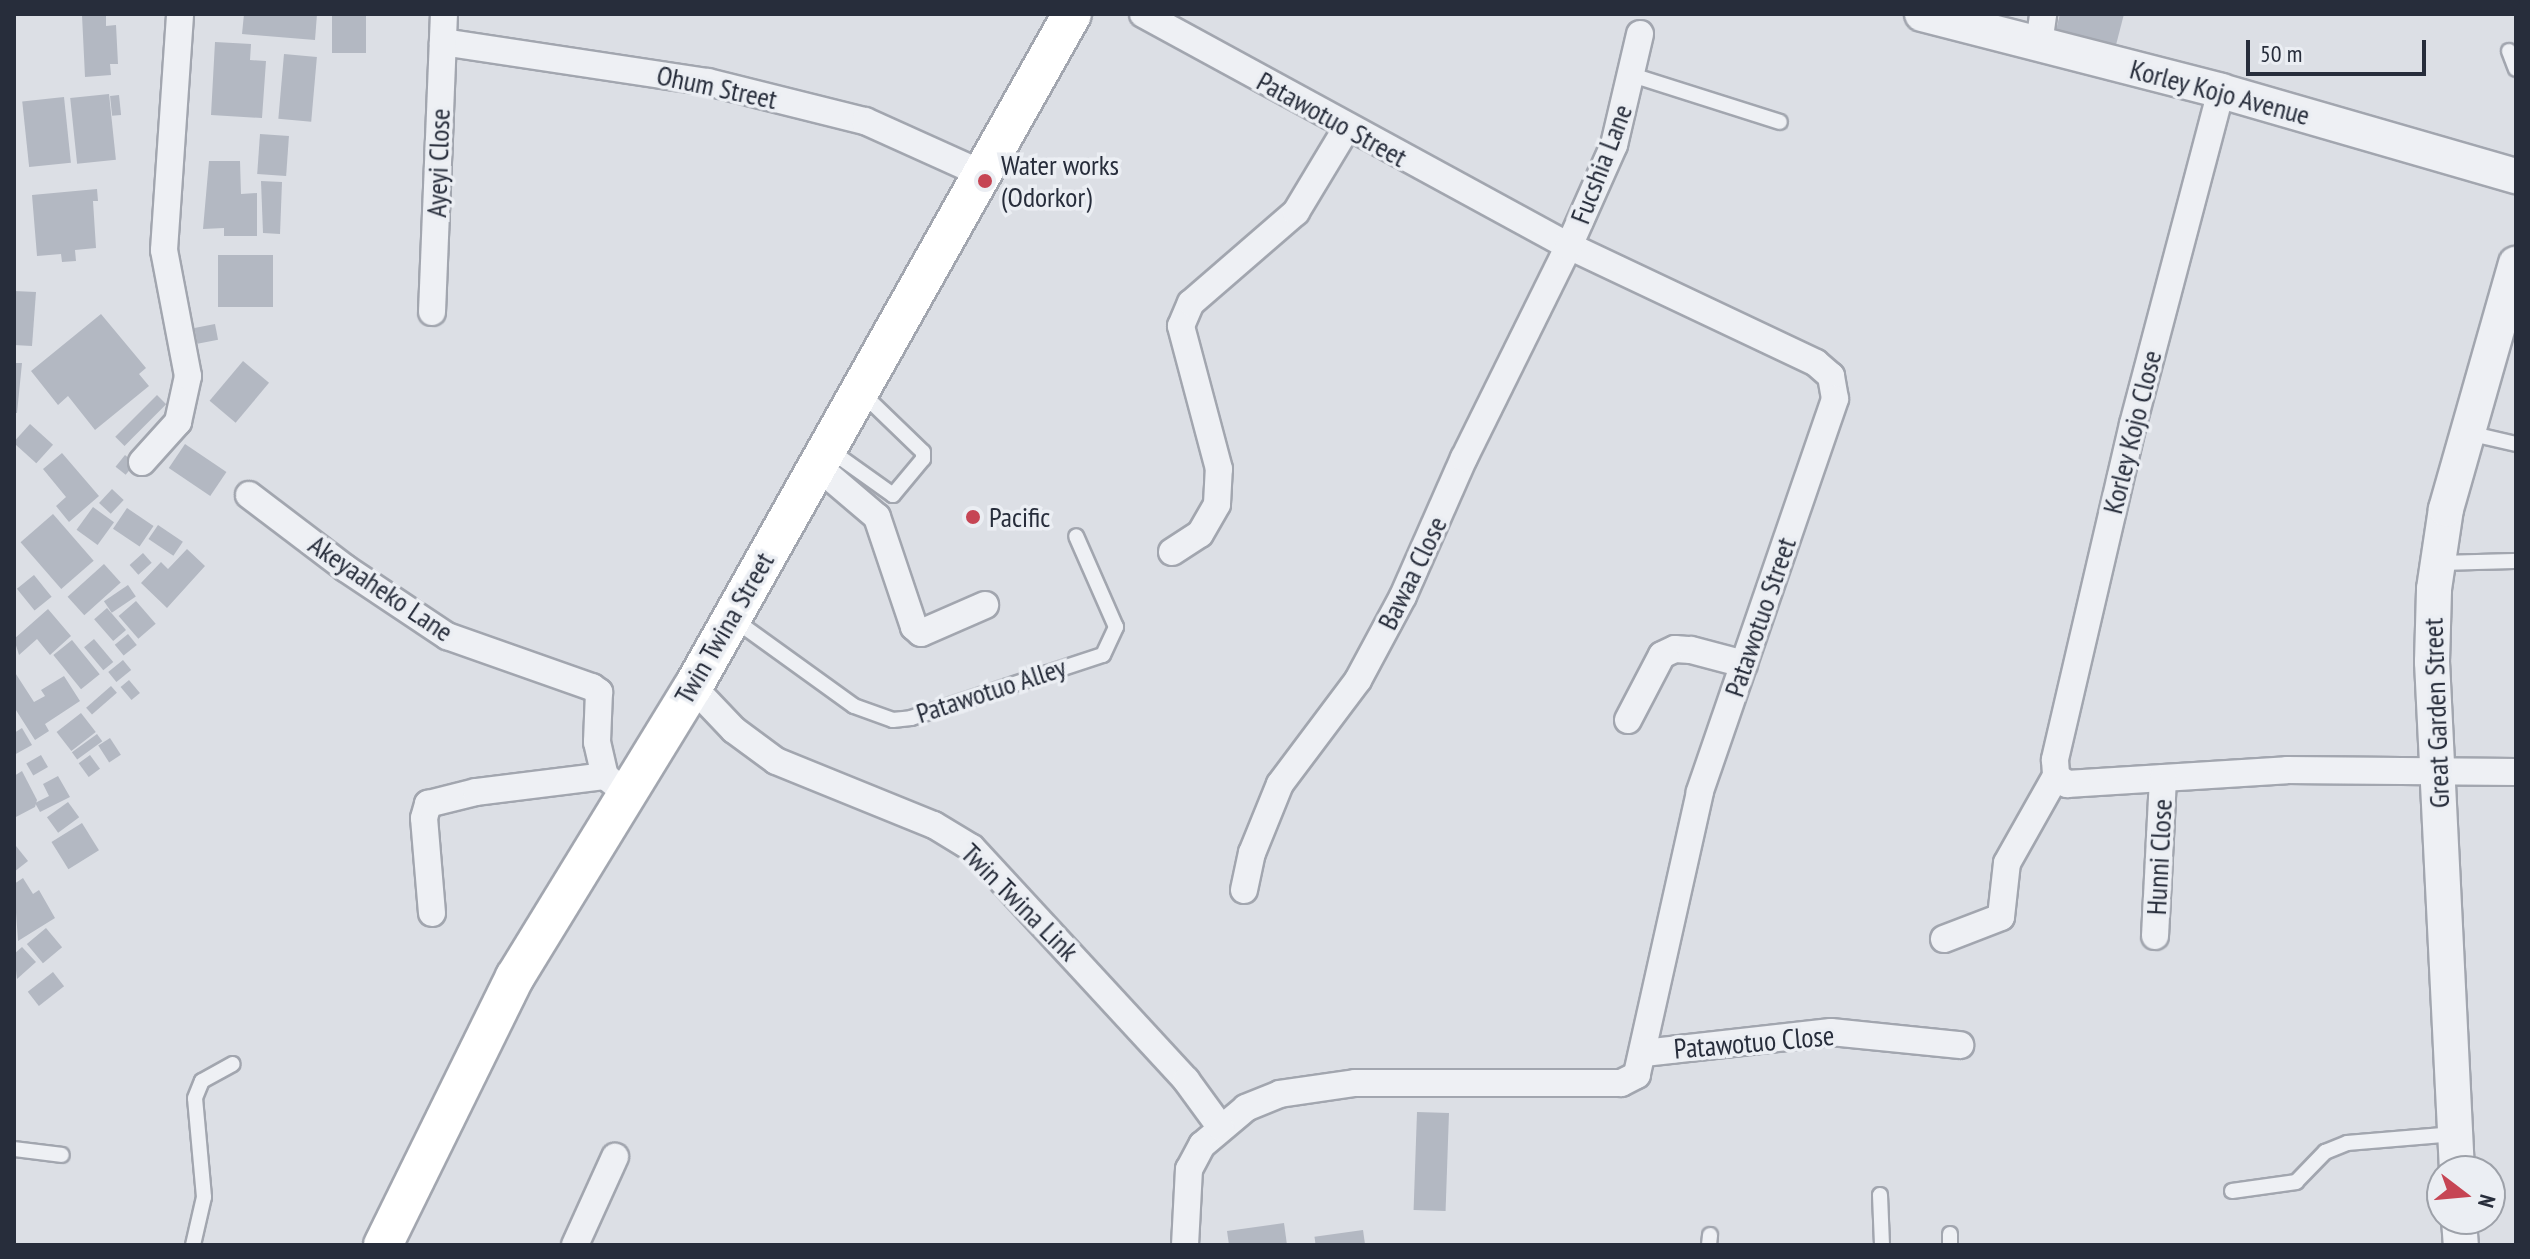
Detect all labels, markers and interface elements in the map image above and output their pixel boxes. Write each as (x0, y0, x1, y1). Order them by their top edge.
scale bar (2250, 24, 2430, 74)
text: 50 m (2260, 38, 2302, 69)
street label: Korley Kojo Avenue (2126, 52, 2314, 132)
street label: Ohum Street (654, 58, 780, 116)
street label: Patawotuo Street (1251, 64, 1413, 174)
street label: Fucshia Lane (1563, 100, 1639, 228)
street label: Ayeyi Close (419, 108, 457, 218)
place label: Water works (Odorkor) (1001, 148, 1119, 214)
marker: Water works (Odorkor) (976, 172, 994, 190)
street label: Korley Kojo Close (2095, 346, 2169, 518)
place label: Pacific (989, 500, 1050, 534)
marker: Pacific (964, 508, 982, 526)
street label: Bawaa Close (1370, 511, 1454, 635)
street label: Akeyaaheko Lane (303, 527, 459, 649)
street label: Patawotuo Street (1717, 533, 1803, 701)
street label: Twin Twina Street (667, 546, 781, 710)
street label: Great Garden Street (2416, 617, 2456, 809)
street label: Patawotuo Alley (912, 650, 1070, 730)
street label: Hunni Close (2139, 798, 2179, 916)
street label: Twin Twina Link (954, 836, 1086, 968)
street label: Patawotuo Close (1672, 1018, 1836, 1066)
north arrow (2426, 1155, 2506, 1235)
text: N (2472, 1191, 2502, 1211)

